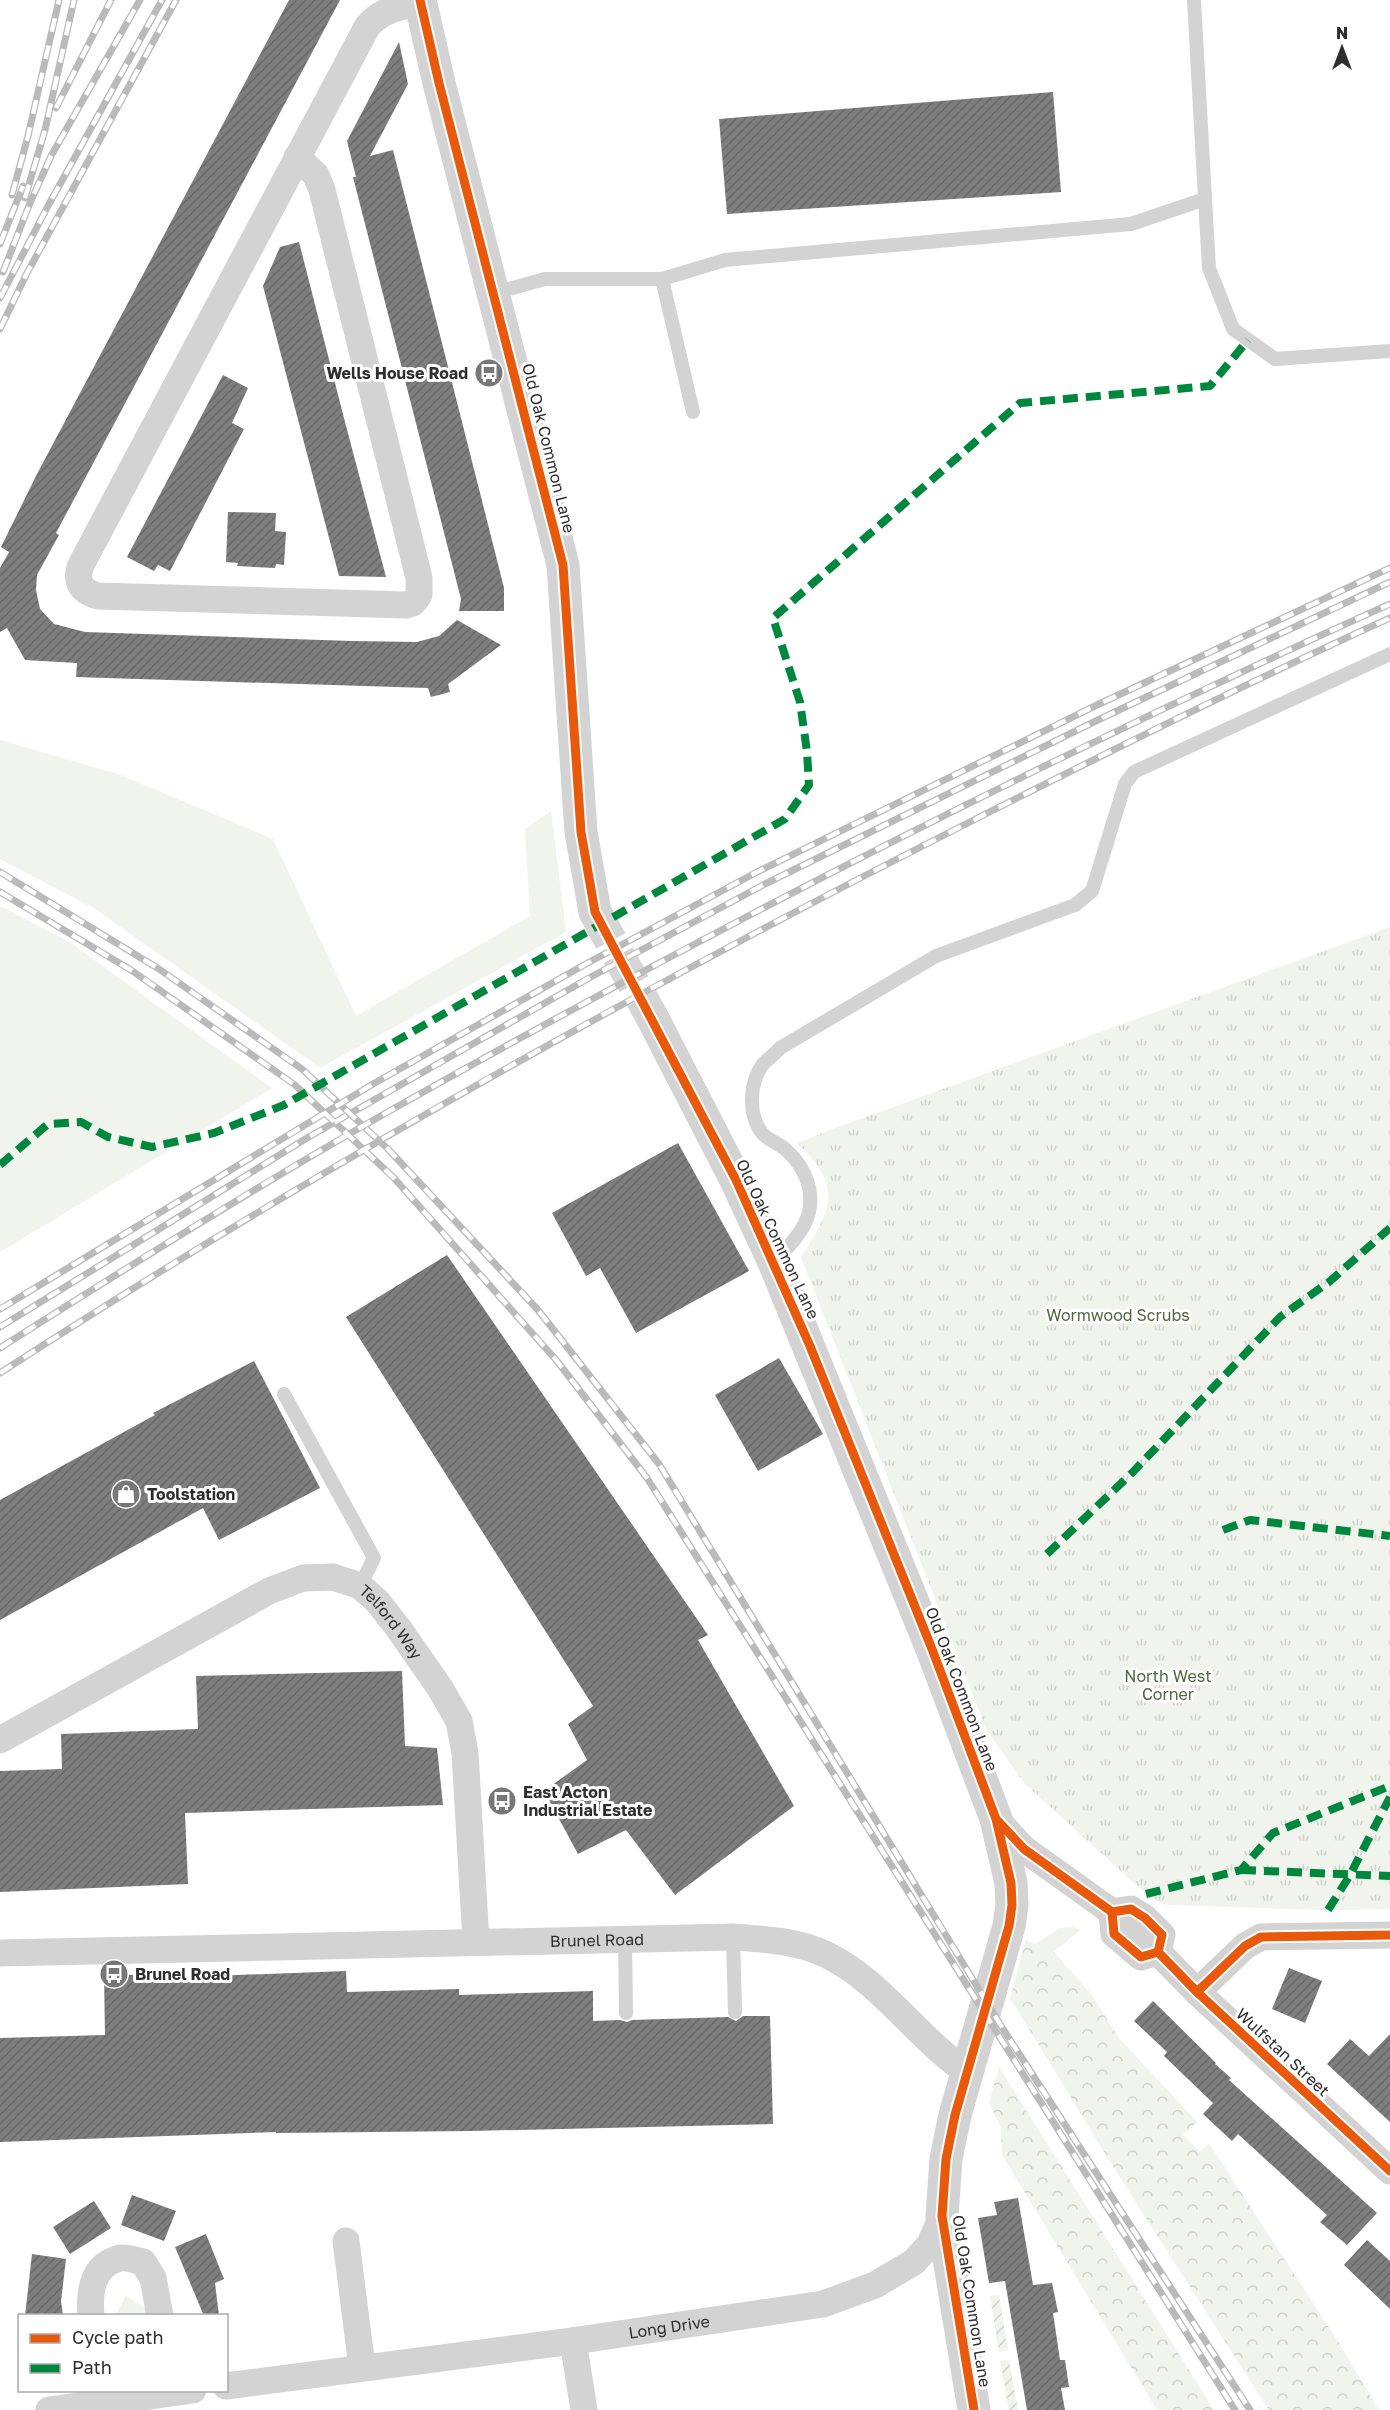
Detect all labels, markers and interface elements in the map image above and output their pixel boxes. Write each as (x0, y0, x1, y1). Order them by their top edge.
north arrow (1312, 18, 1372, 78)
text: N (1336, 23, 1348, 43)
bus stop icon: Wells House Road (473, 357, 505, 389)
street label: Old Oak Common Lane (518, 361, 580, 535)
place label: Wells House Road (326, 363, 468, 383)
street label: Old Oak Common Lane (732, 1156, 824, 1322)
park label: Wormwood Scrubs (1046, 1305, 1190, 1325)
shop icon: Toolstation (110, 1478, 142, 1510)
place label: Toolstation (147, 1484, 235, 1504)
street label: Telford Way (355, 1580, 427, 1663)
street label: Old Oak Common Lane (921, 1604, 1003, 1774)
park label: North West Corner (1124, 1666, 1212, 1704)
place label: East Acton Industrial Estate (523, 1782, 652, 1820)
bus stop icon: East Acton Industrial Estate (486, 1785, 518, 1817)
street label: Brunel Road (550, 1929, 644, 1951)
bus stop icon: Brunel Road (98, 1958, 130, 1990)
place label: Brunel Road (135, 1964, 230, 1984)
street label: Wulfstan Street (1232, 2004, 1334, 2100)
street label: Old Oak Common Lane (948, 2213, 996, 2389)
street label: Long Drive (627, 2311, 711, 2343)
legend (18, 2314, 228, 2392)
text: Cycle path (72, 2326, 164, 2348)
text: Path (72, 2356, 112, 2378)

